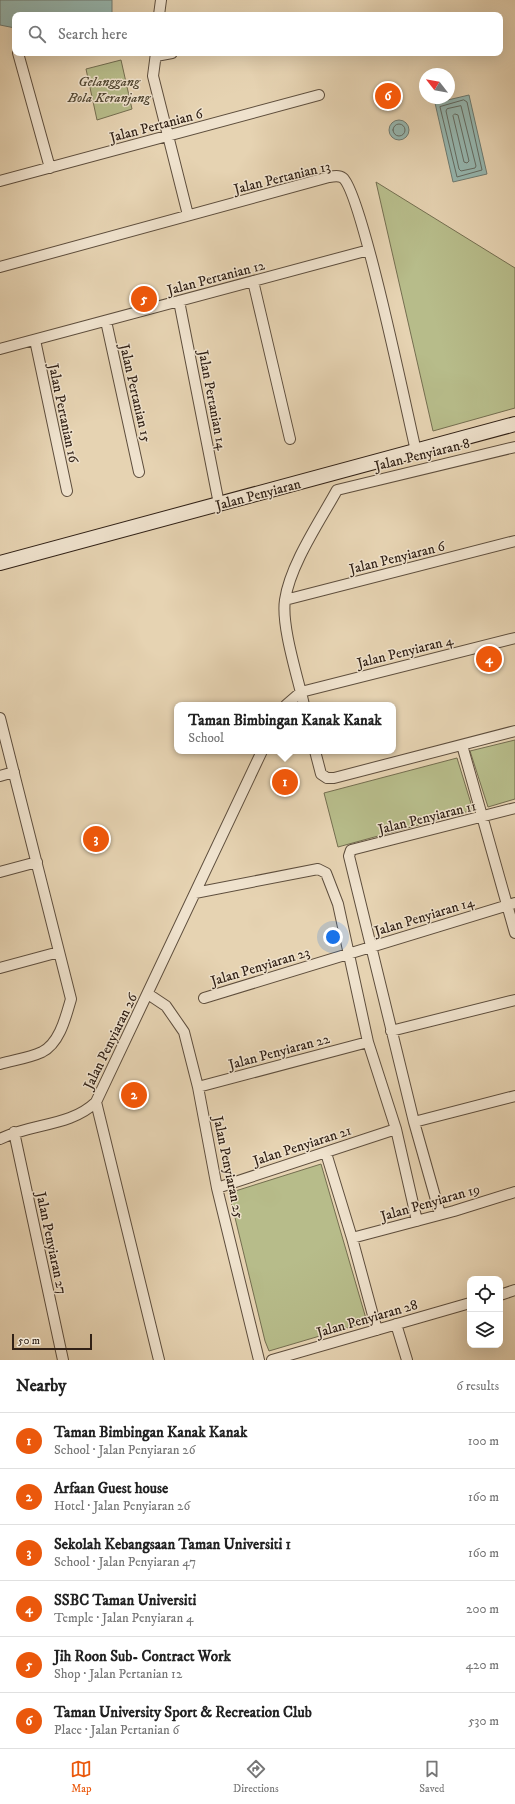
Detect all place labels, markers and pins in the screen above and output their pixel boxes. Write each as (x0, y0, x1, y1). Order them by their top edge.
pin: 6 (375, 81, 401, 111)
pin: 5 (131, 284, 157, 314)
pin: 4 (476, 644, 502, 674)
pin: 1 (272, 767, 298, 797)
pin: 3 (83, 824, 109, 854)
pin: 2 (121, 1080, 147, 1110)

